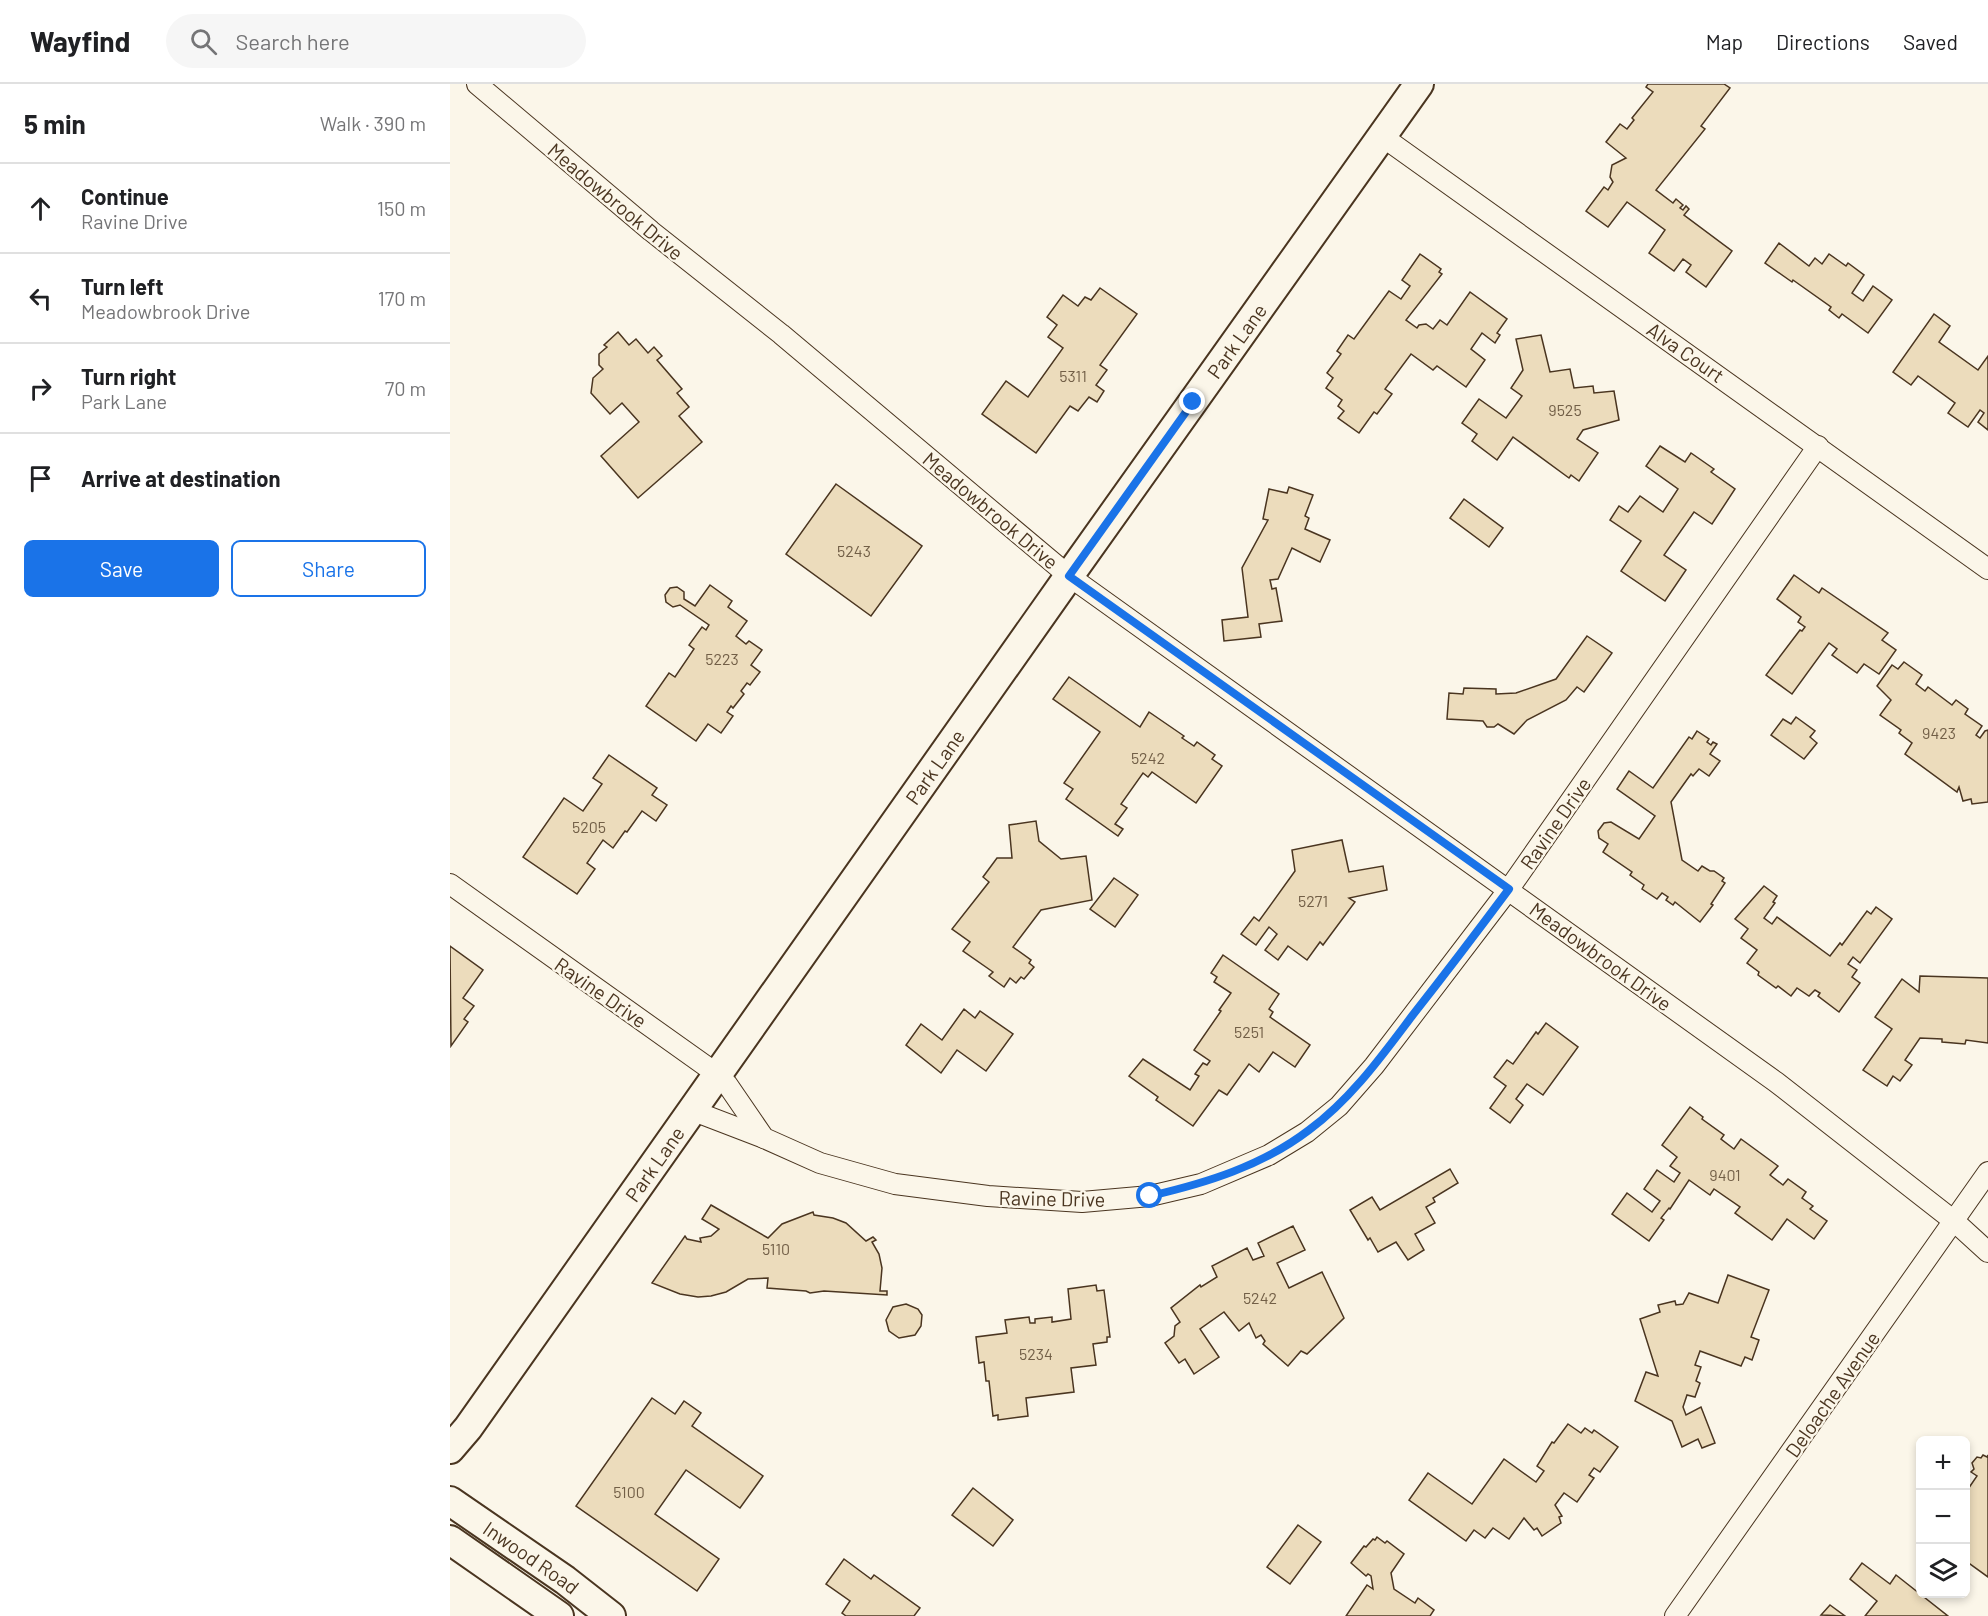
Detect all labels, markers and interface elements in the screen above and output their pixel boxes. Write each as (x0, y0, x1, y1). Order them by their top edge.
search box (166, 14, 586, 68)
text: Wayfind (30, 24, 130, 58)
icon: search (187, 25, 220, 58)
text: Search here (235, 28, 350, 54)
text: Map (1706, 29, 1743, 54)
text: Directions (1776, 29, 1870, 54)
text: Saved (1903, 29, 1958, 54)
text: 5 min (24, 108, 86, 139)
text: Walk · 390 m (320, 111, 426, 135)
street label: Meadowbrook Drive (543, 137, 689, 265)
text: Continue (81, 183, 169, 209)
icon: ahead (24, 192, 57, 225)
text: 150 m (377, 196, 426, 220)
text: Ravine Drive (81, 209, 188, 233)
text: Turn left (81, 273, 164, 299)
icon: left (24, 282, 57, 315)
text: 170 m (378, 286, 426, 310)
text: Meadowbrook Drive (81, 299, 250, 323)
street label: Park Lane (1202, 299, 1271, 383)
street label: Alva Court (1643, 317, 1729, 387)
text: Turn right (81, 363, 176, 389)
house number: 5311 (1059, 366, 1087, 385)
icon: right (24, 372, 57, 405)
text: 70 m (385, 376, 426, 400)
route end (1179, 388, 1205, 414)
text: Park Lane (81, 389, 167, 413)
house number: 9525 (1548, 400, 1582, 419)
street label: Meadowbrook Drive (918, 446, 1064, 574)
icon: arrive (24, 462, 57, 495)
text: Arrive at destination (81, 465, 280, 491)
button: Save (24, 540, 219, 597)
button: Share (231, 540, 426, 597)
house number: 5243 (837, 541, 871, 560)
house number: 5223 (705, 649, 739, 668)
house number: 9423 (1922, 723, 1956, 742)
street label: Park Lane (900, 724, 969, 809)
house number: 5242 (1131, 748, 1165, 767)
street label: Ravine Drive (1515, 772, 1595, 874)
house number: 5205 (572, 817, 606, 836)
house number: 5271 (1298, 891, 1328, 910)
street label: Meadowbrook Drive (1525, 897, 1677, 1015)
street label: Ravine Drive (550, 952, 652, 1032)
house number: 5251 (1234, 1022, 1264, 1041)
street label: Park Lane (620, 1122, 689, 1206)
house number: 9401 (1709, 1165, 1741, 1184)
route start (1136, 1182, 1162, 1208)
street label: Ravine Drive (998, 1185, 1106, 1211)
house number: 5110 (762, 1239, 790, 1258)
house number: 5242 (1243, 1288, 1277, 1307)
street label: Deloache Avenue (1780, 1326, 1884, 1462)
house number: 5234 (1019, 1344, 1053, 1363)
map controls (1916, 1436, 1970, 1598)
button: + (1916, 1436, 1970, 1490)
house number: 5100 (613, 1482, 645, 1501)
button: − (1916, 1490, 1970, 1544)
street label: Inwood Road (479, 1516, 584, 1599)
button: layers (1916, 1544, 1970, 1598)

